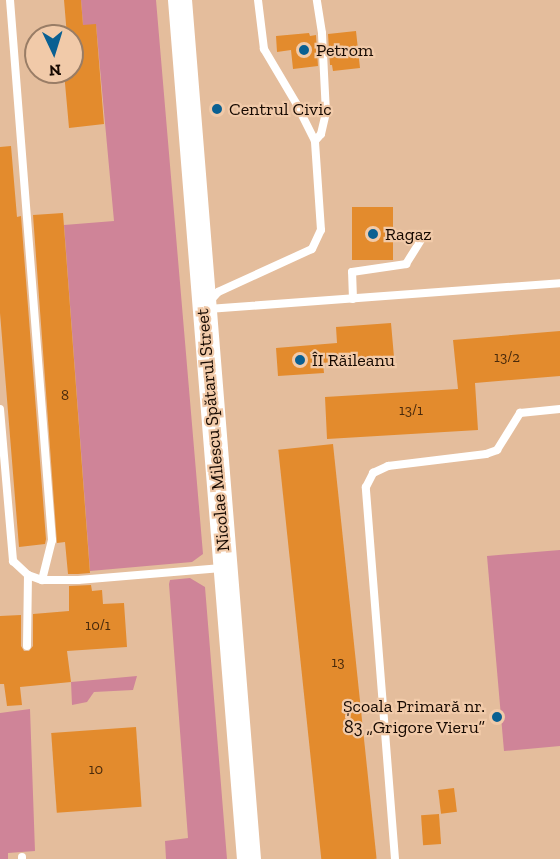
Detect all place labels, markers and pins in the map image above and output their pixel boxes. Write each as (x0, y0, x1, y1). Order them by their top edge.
place label: Petrom (316, 39, 373, 61)
marker: Petrom (297, 43, 311, 57)
place label: Centrul Civic (229, 98, 332, 120)
marker: Centrul Civic (210, 102, 224, 116)
place label: Ragaz (385, 223, 432, 245)
marker: Ragaz (366, 227, 380, 241)
place label: ÎI Răileanu (312, 349, 395, 371)
marker: ÎI Răileanu (293, 353, 307, 367)
place label: Școala Primară nr. 83 „Grigore Vieru” (343, 696, 485, 738)
marker: Școala Primară nr. 83 „Grigore Vieru” (490, 710, 504, 724)

